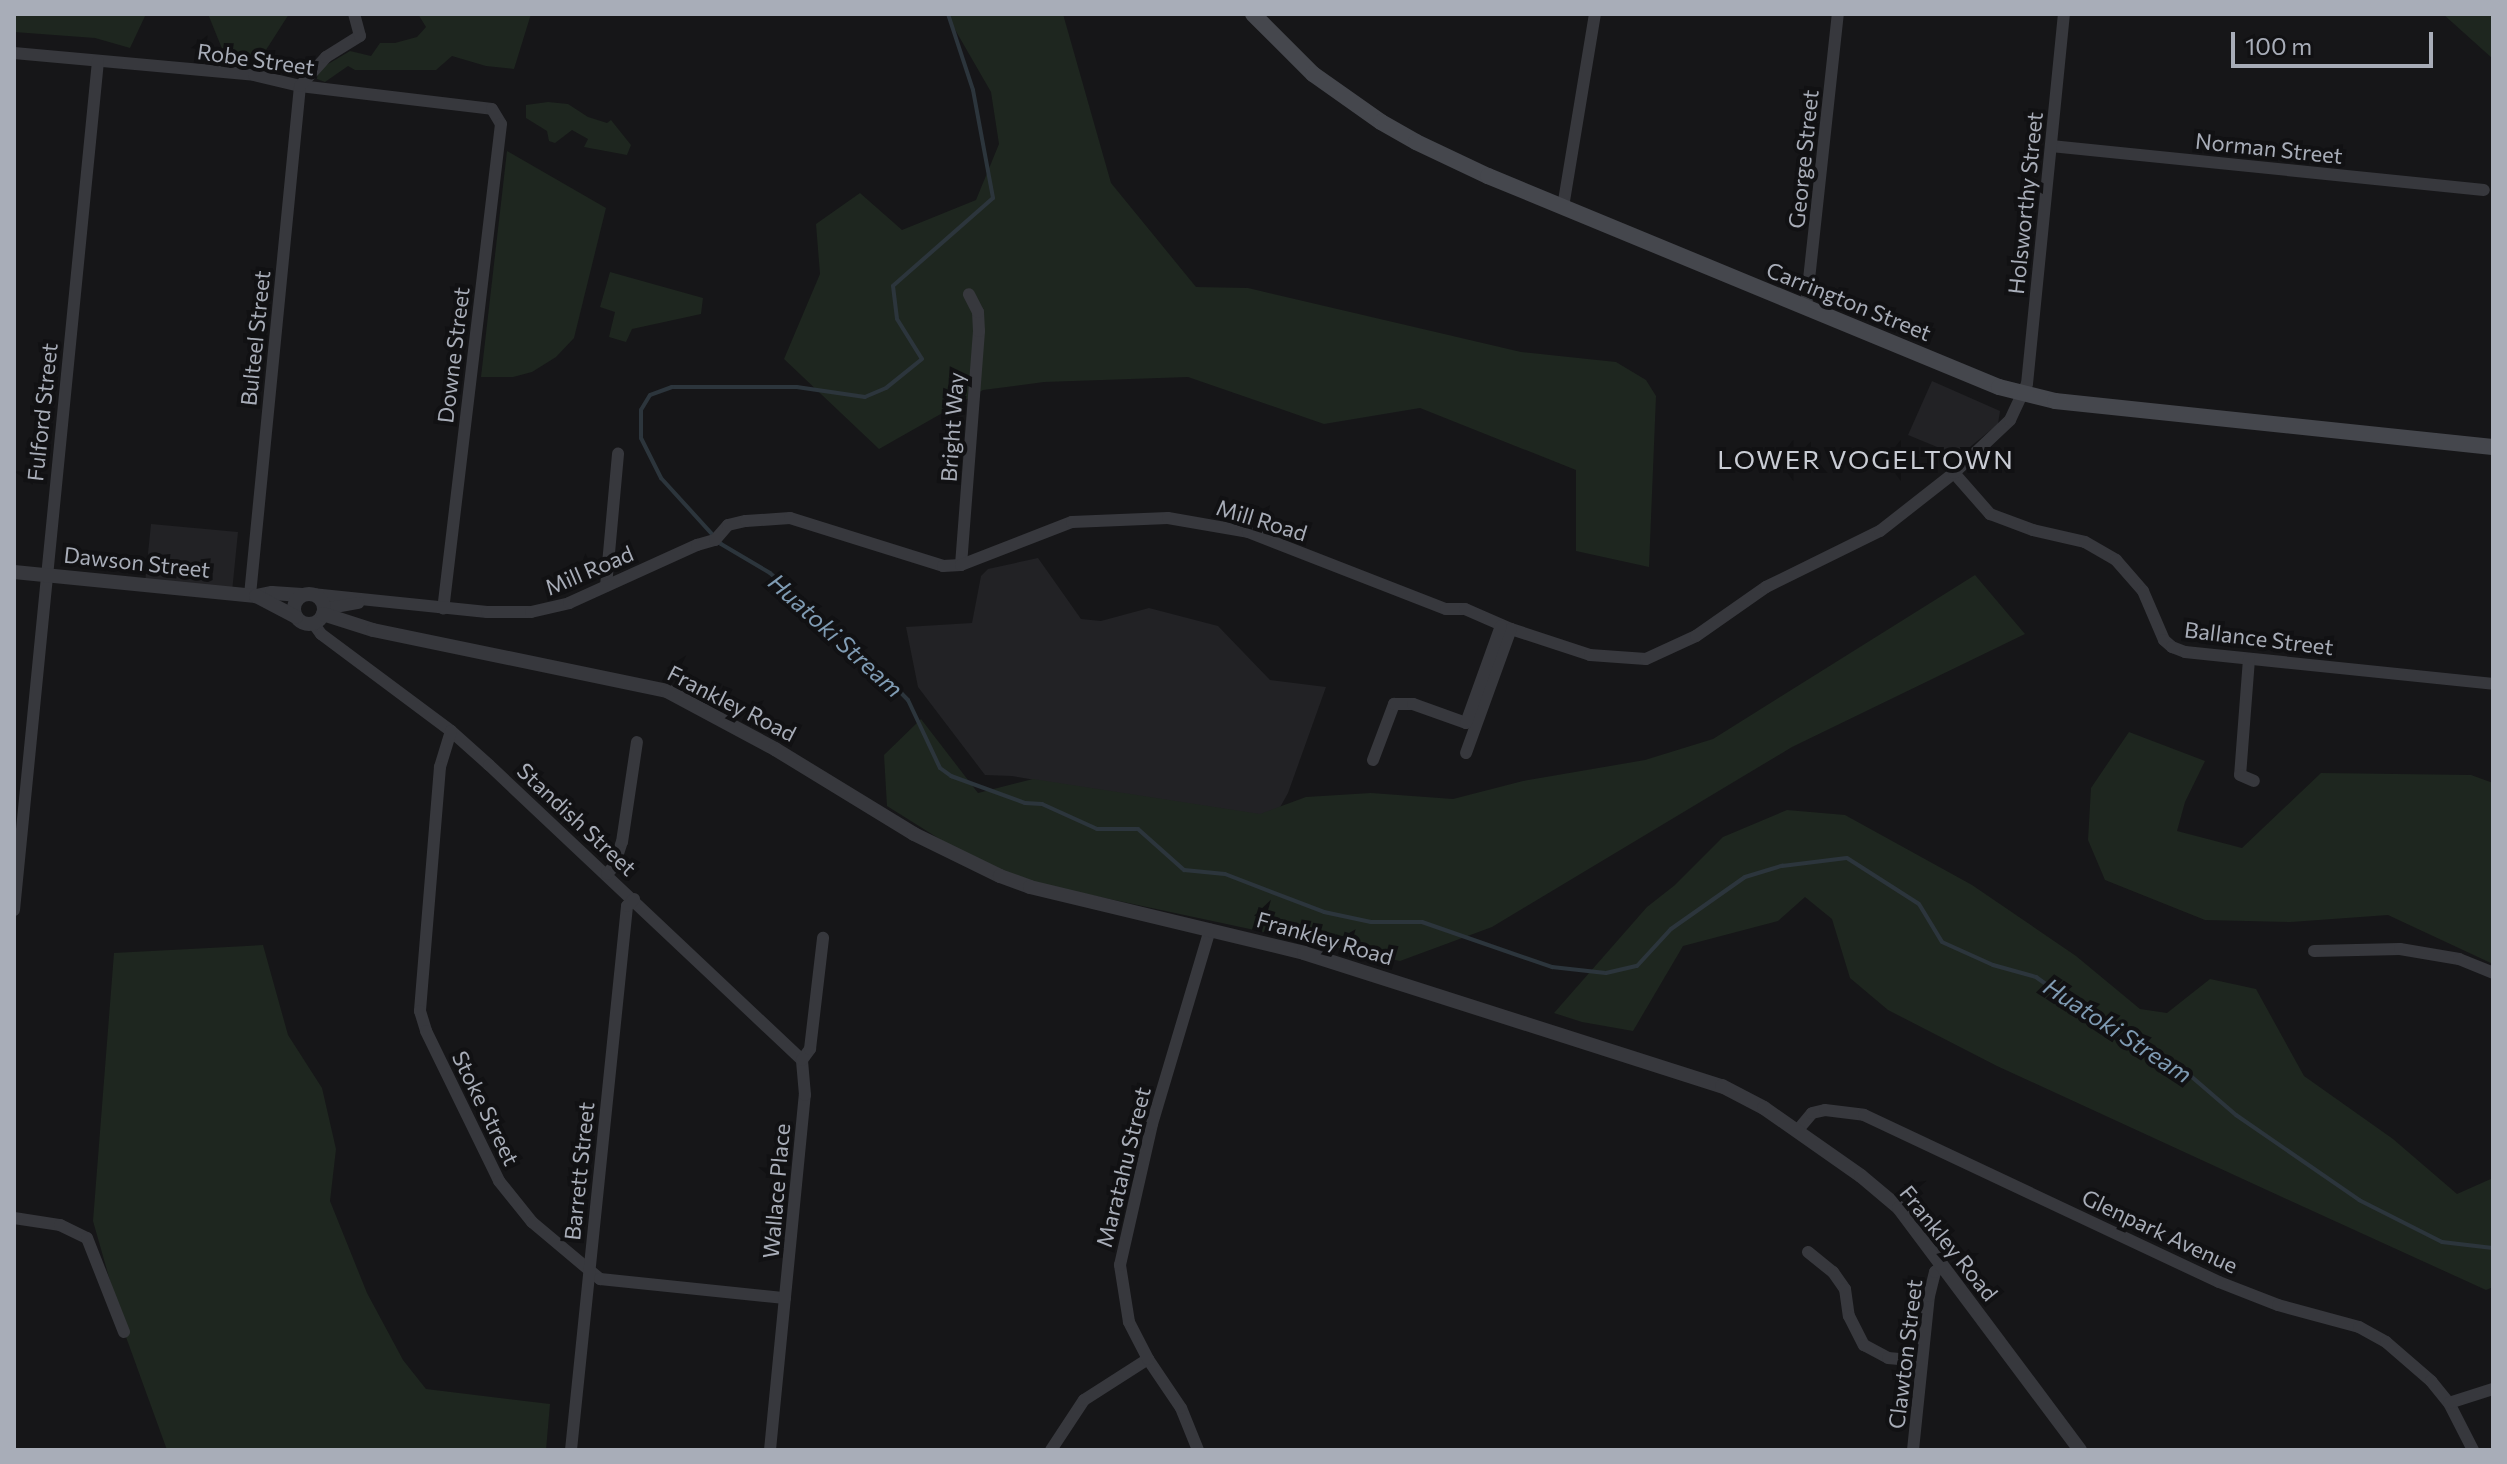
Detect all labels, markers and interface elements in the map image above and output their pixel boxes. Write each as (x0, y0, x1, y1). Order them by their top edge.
scale bar (2235, 16, 2437, 66)
text: 100 m (2245, 31, 2312, 60)
street label: Robe Street (196, 38, 316, 80)
street label: George Street (1783, 88, 1823, 230)
street label: Holsworthy Street (2002, 110, 2048, 296)
street label: Norman Street (2194, 127, 2344, 169)
street label: Carrington Street (1763, 256, 1935, 346)
street label: Bulteel Street (235, 269, 275, 407)
street label: Downe Street (432, 285, 474, 425)
street label: Fulford Street (22, 342, 62, 482)
street label: Bright Way (935, 371, 969, 483)
district label: LOWER VOGELTOWN (1717, 443, 2015, 475)
street label: Mill Road (1213, 494, 1311, 546)
street label: Mill Road (541, 540, 637, 600)
street label: Dawson Street (62, 541, 212, 583)
water label: Huatoki Stream (763, 567, 909, 703)
street label: Ballance Street (2183, 616, 2335, 660)
street label: Frankley Road (663, 659, 801, 747)
street label: Standish Street (512, 757, 642, 881)
street label: Frankley Road (1254, 906, 1396, 970)
water label: Huatoki Stream (2039, 971, 2197, 1089)
street label: Stoke Street (447, 1046, 525, 1170)
street label: Maratahu Street (1090, 1084, 1156, 1250)
street label: Barrett Street (559, 1101, 599, 1241)
street label: Wallace Place (757, 1122, 795, 1260)
street label: Frankley Road (1894, 1180, 2004, 1306)
street label: Glenpark Avenue (2078, 1183, 2242, 1279)
street label: Clawton Street (1883, 1278, 1927, 1430)

